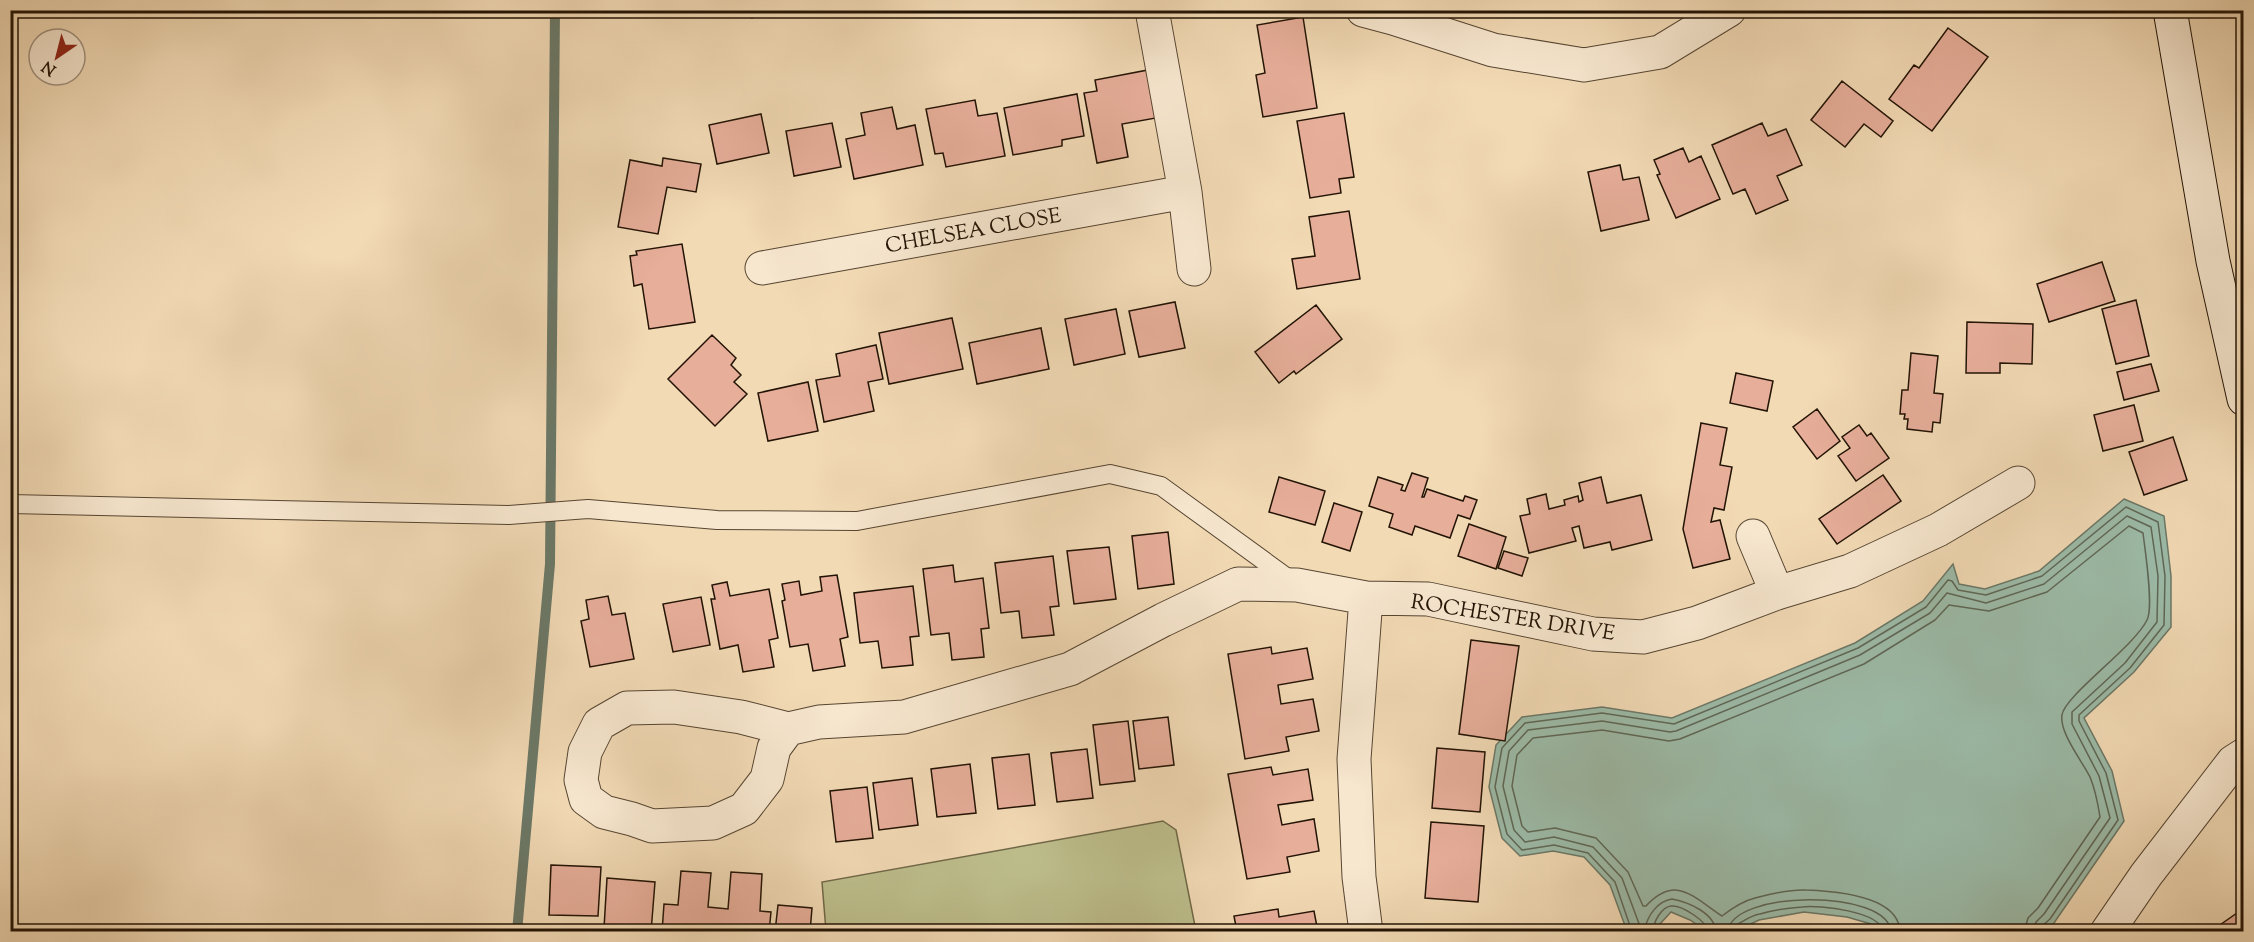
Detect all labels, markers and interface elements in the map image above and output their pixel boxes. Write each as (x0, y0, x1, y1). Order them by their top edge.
north arrow (27, 27, 87, 87)
text: N (38, 54, 62, 80)
street label: CHELSEA CLOSE (883, 202, 1064, 262)
street label: ROCHESTER DRIVE (1408, 588, 1617, 650)

